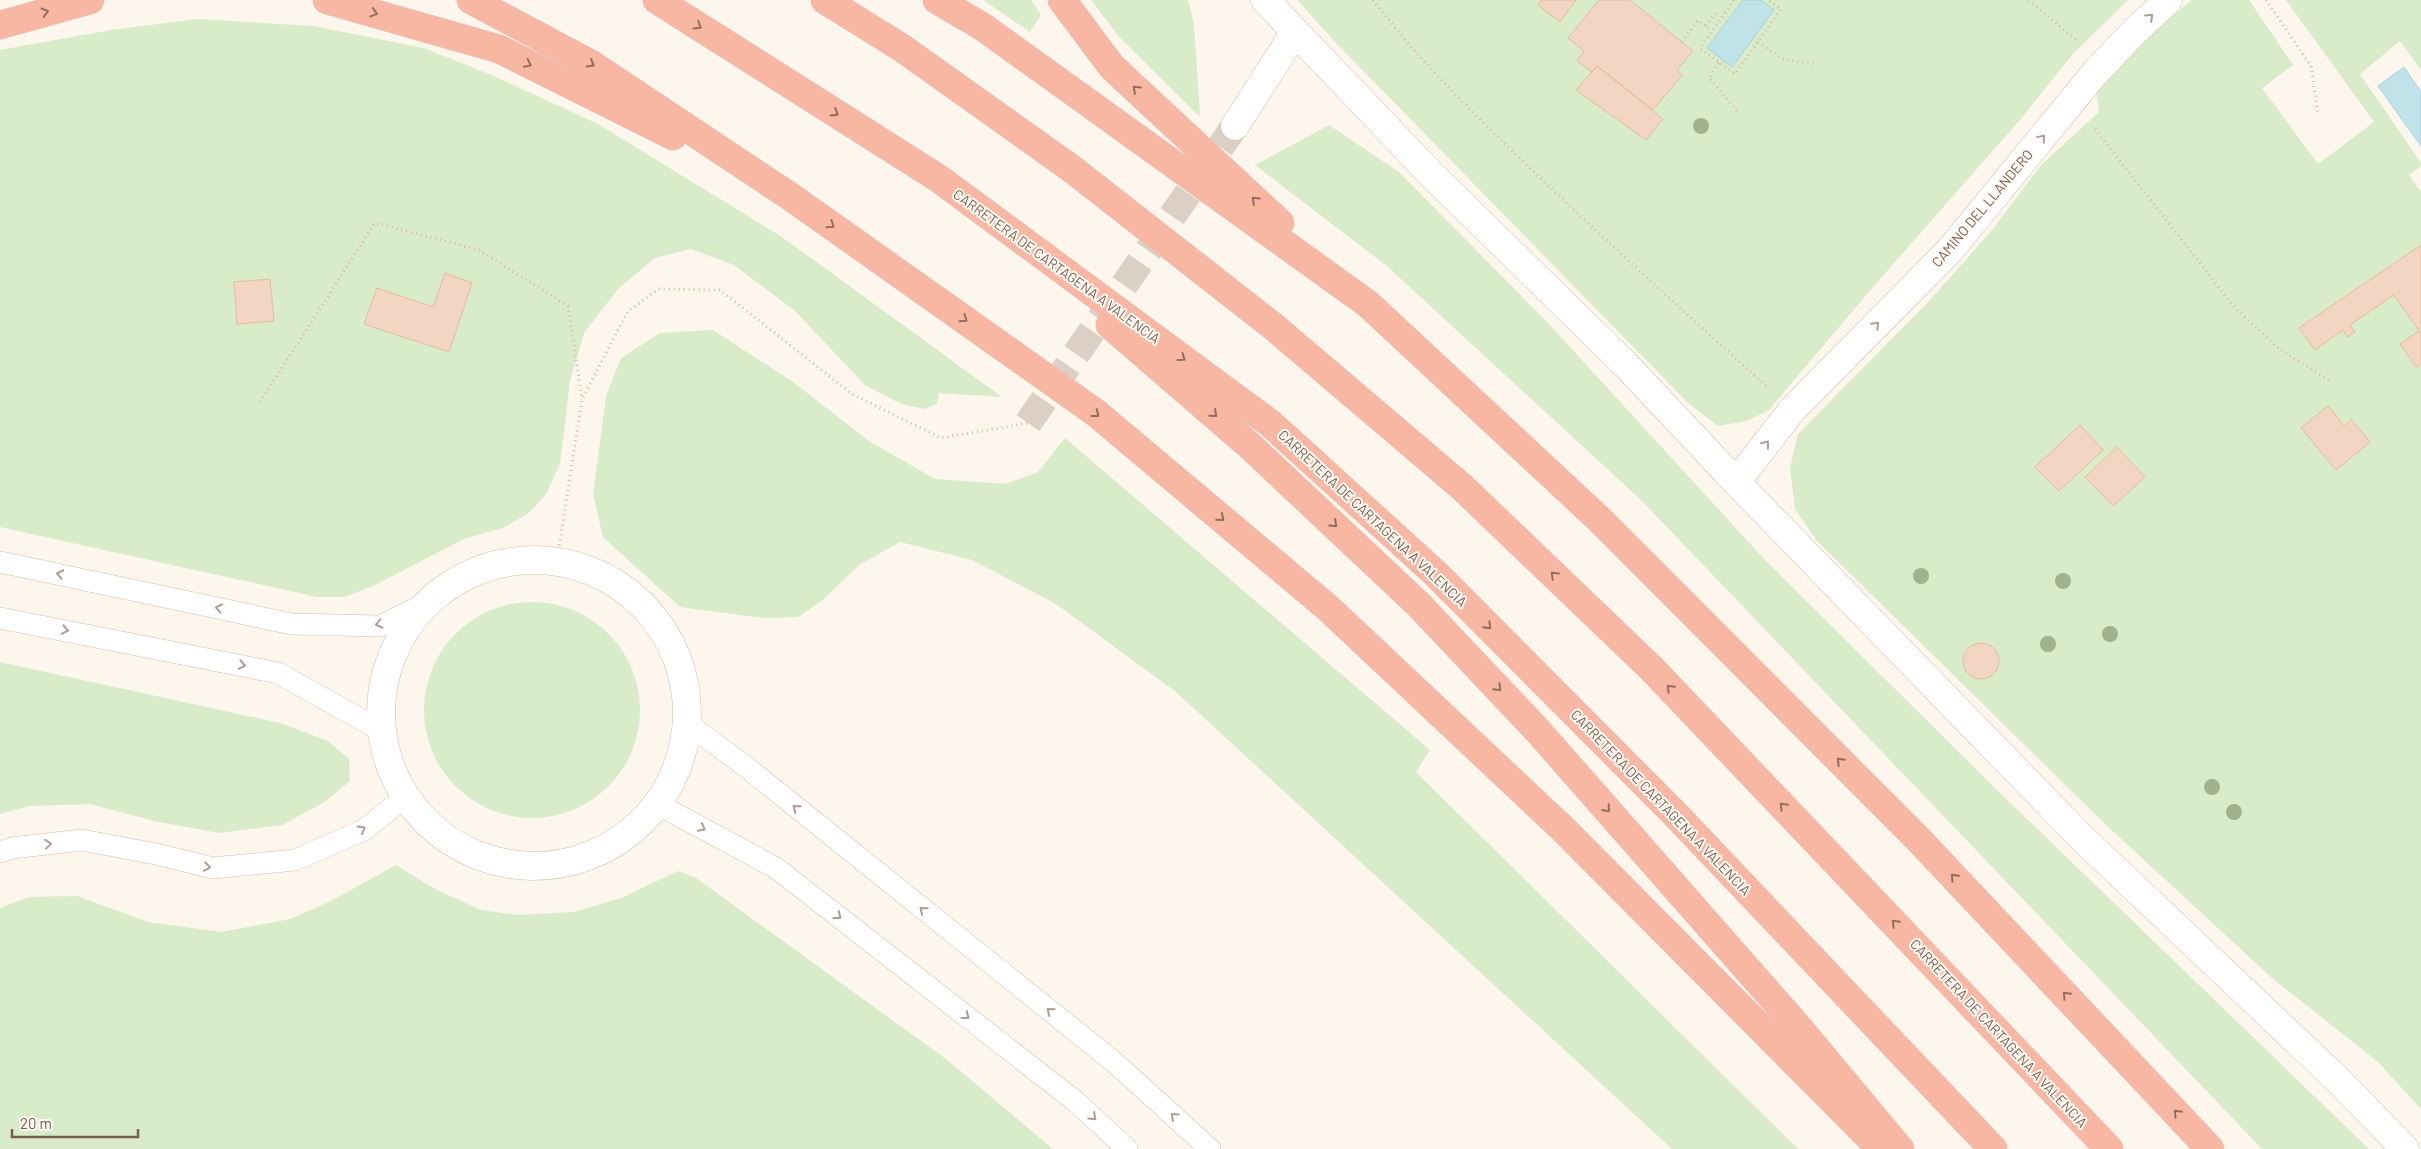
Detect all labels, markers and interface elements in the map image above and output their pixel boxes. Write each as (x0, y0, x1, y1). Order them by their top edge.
one-way arrow (41, 8, 49, 18)
one-way arrow (369, 8, 377, 18)
one-way arrow (2144, 14, 2153, 23)
one-way arrow (692, 20, 701, 29)
one-way arrow (523, 58, 532, 68)
one-way arrow (585, 58, 594, 68)
one-way arrow (1133, 86, 1142, 95)
one-way arrow (829, 107, 839, 116)
one-way arrow (2036, 135, 2044, 144)
street label: CAMINO DEL LLANDERO (1928, 146, 2036, 270)
street label: CARRETERA DE CARTAGENA A VALENCIA (950, 185, 1164, 347)
one-way arrow (1252, 197, 1261, 206)
one-way arrow (825, 219, 835, 228)
one-way arrow (958, 313, 968, 322)
one-way arrow (1870, 322, 1879, 331)
one-way arrow (1176, 352, 1186, 361)
one-way arrow (1090, 408, 1099, 416)
one-way arrow (1208, 409, 1217, 417)
street label: CARRETERA DE CARTAGENA A VALENCIA (1275, 426, 1471, 610)
one-way arrow (1760, 441, 1768, 450)
one-way arrow (1215, 512, 1224, 521)
one-way arrow (1328, 518, 1337, 527)
one-way arrow (55, 570, 64, 580)
one-way arrow (1551, 572, 1560, 581)
one-way arrow (214, 603, 223, 614)
one-way arrow (375, 619, 383, 629)
one-way arrow (1482, 620, 1491, 629)
one-way arrow (61, 625, 69, 635)
one-way arrow (237, 660, 246, 670)
one-way arrow (1492, 683, 1501, 692)
one-way arrow (1667, 685, 1676, 694)
street label: CARRETERA DE CARTAGENA A VALENCIA (1568, 706, 1755, 899)
one-way arrow (1837, 758, 1846, 767)
one-way arrow (1779, 802, 1788, 811)
one-way arrow (1601, 804, 1610, 813)
one-way arrow (793, 805, 802, 814)
one-way arrow (697, 822, 706, 832)
one-way arrow (357, 825, 366, 835)
one-way arrow (44, 839, 52, 850)
one-way arrow (203, 861, 212, 871)
one-way arrow (1951, 873, 1960, 882)
one-way arrow (920, 907, 929, 915)
one-way arrow (832, 910, 842, 919)
one-way arrow (1892, 920, 1901, 929)
street label: CARRETERA DE CARTAGENA A VALENCIA (1907, 935, 2091, 1131)
one-way arrow (2063, 992, 2072, 1001)
one-way arrow (1047, 1009, 1056, 1017)
one-way arrow (960, 1010, 970, 1019)
scale bar (12, 1106, 139, 1138)
one-way arrow (2174, 1110, 2183, 1119)
one-way arrow (1088, 1112, 1097, 1121)
one-way arrow (1170, 1113, 1179, 1122)
text: 20 m (20, 1114, 52, 1132)

